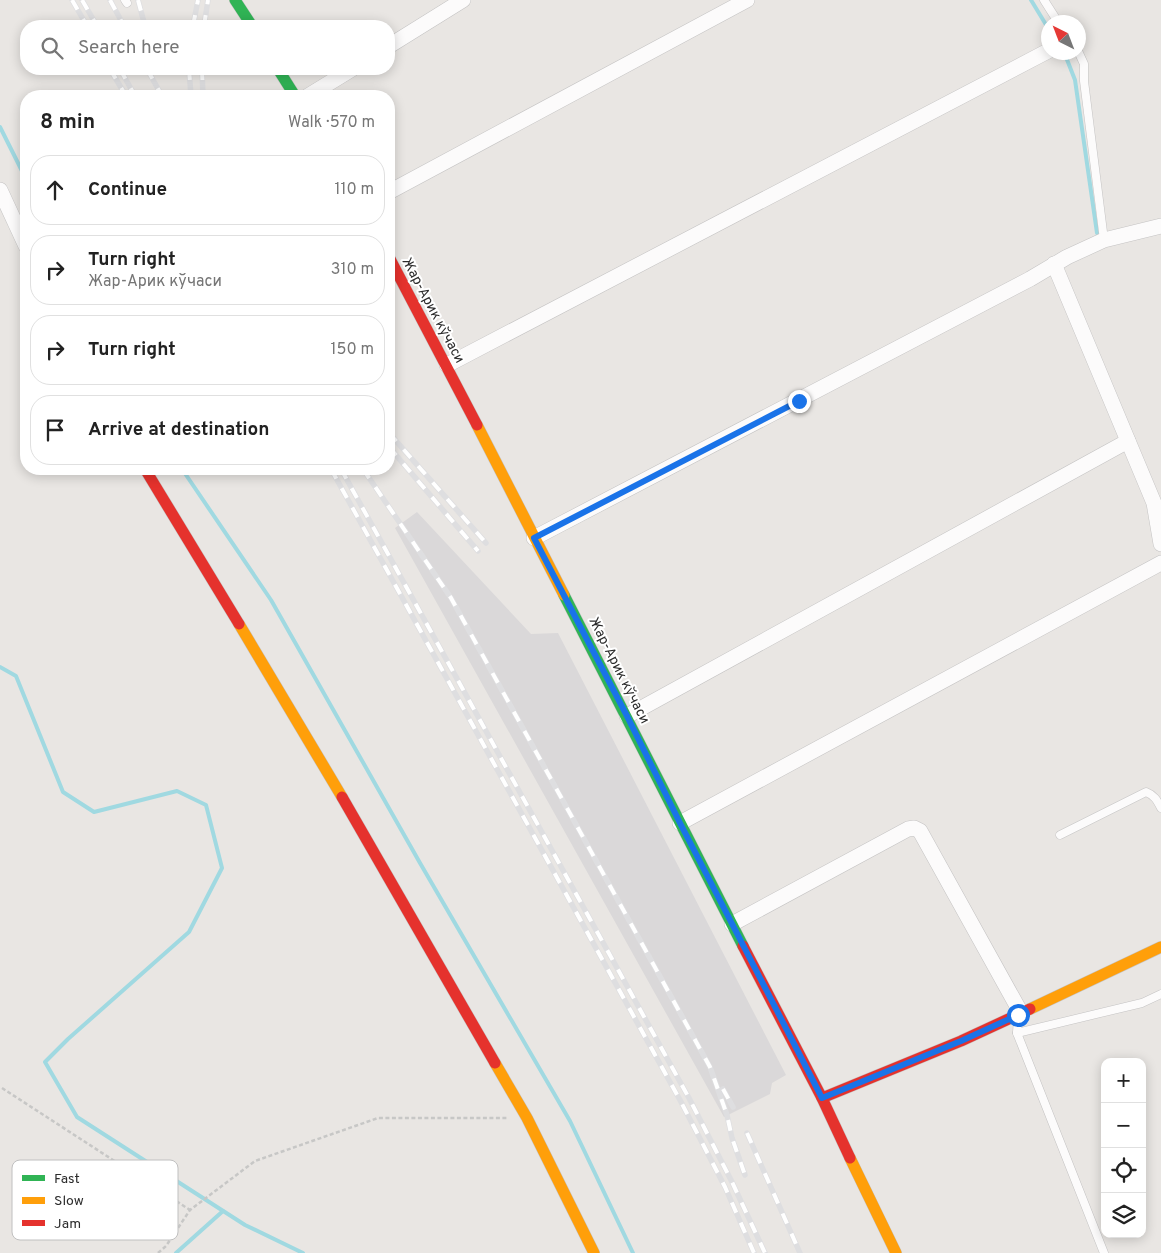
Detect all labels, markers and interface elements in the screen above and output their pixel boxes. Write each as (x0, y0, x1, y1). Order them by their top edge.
north arrow (1041, 15, 1086, 60)
search box (20, 20, 395, 75)
icon: search (38, 34, 66, 62)
text: Search here (78, 36, 180, 60)
text: 8 min (40, 109, 95, 136)
text: Walk · 570 m (288, 113, 375, 133)
icon: ahead (41, 176, 69, 204)
text: Continue (88, 178, 167, 202)
text: 110 m (334, 180, 374, 200)
text: Turn right (88, 248, 176, 272)
street label: Жар-Арик кўчаси (398, 255, 468, 366)
icon: right (41, 256, 69, 284)
text: 310 m (331, 260, 374, 280)
text: Жар-Арик кўчаси (88, 272, 222, 292)
icon: right (41, 336, 69, 364)
text: Turn right (88, 338, 176, 362)
text: 150 m (331, 340, 374, 360)
route end (788, 390, 811, 413)
icon: arrive (41, 416, 69, 444)
text: Arrive at destination (88, 418, 269, 442)
street label: Жар-Арик кўчаси (584, 615, 653, 727)
route start (1007, 1004, 1030, 1027)
map controls (1101, 1058, 1146, 1238)
button: + (1101, 1058, 1146, 1103)
button: − (1101, 1103, 1146, 1148)
button: locate (1101, 1148, 1146, 1193)
legend (12, 1160, 178, 1240)
text: Fast (54, 1171, 80, 1188)
text: Slow (54, 1193, 84, 1210)
button: layers (1101, 1193, 1146, 1238)
text: Jam (54, 1216, 81, 1233)

